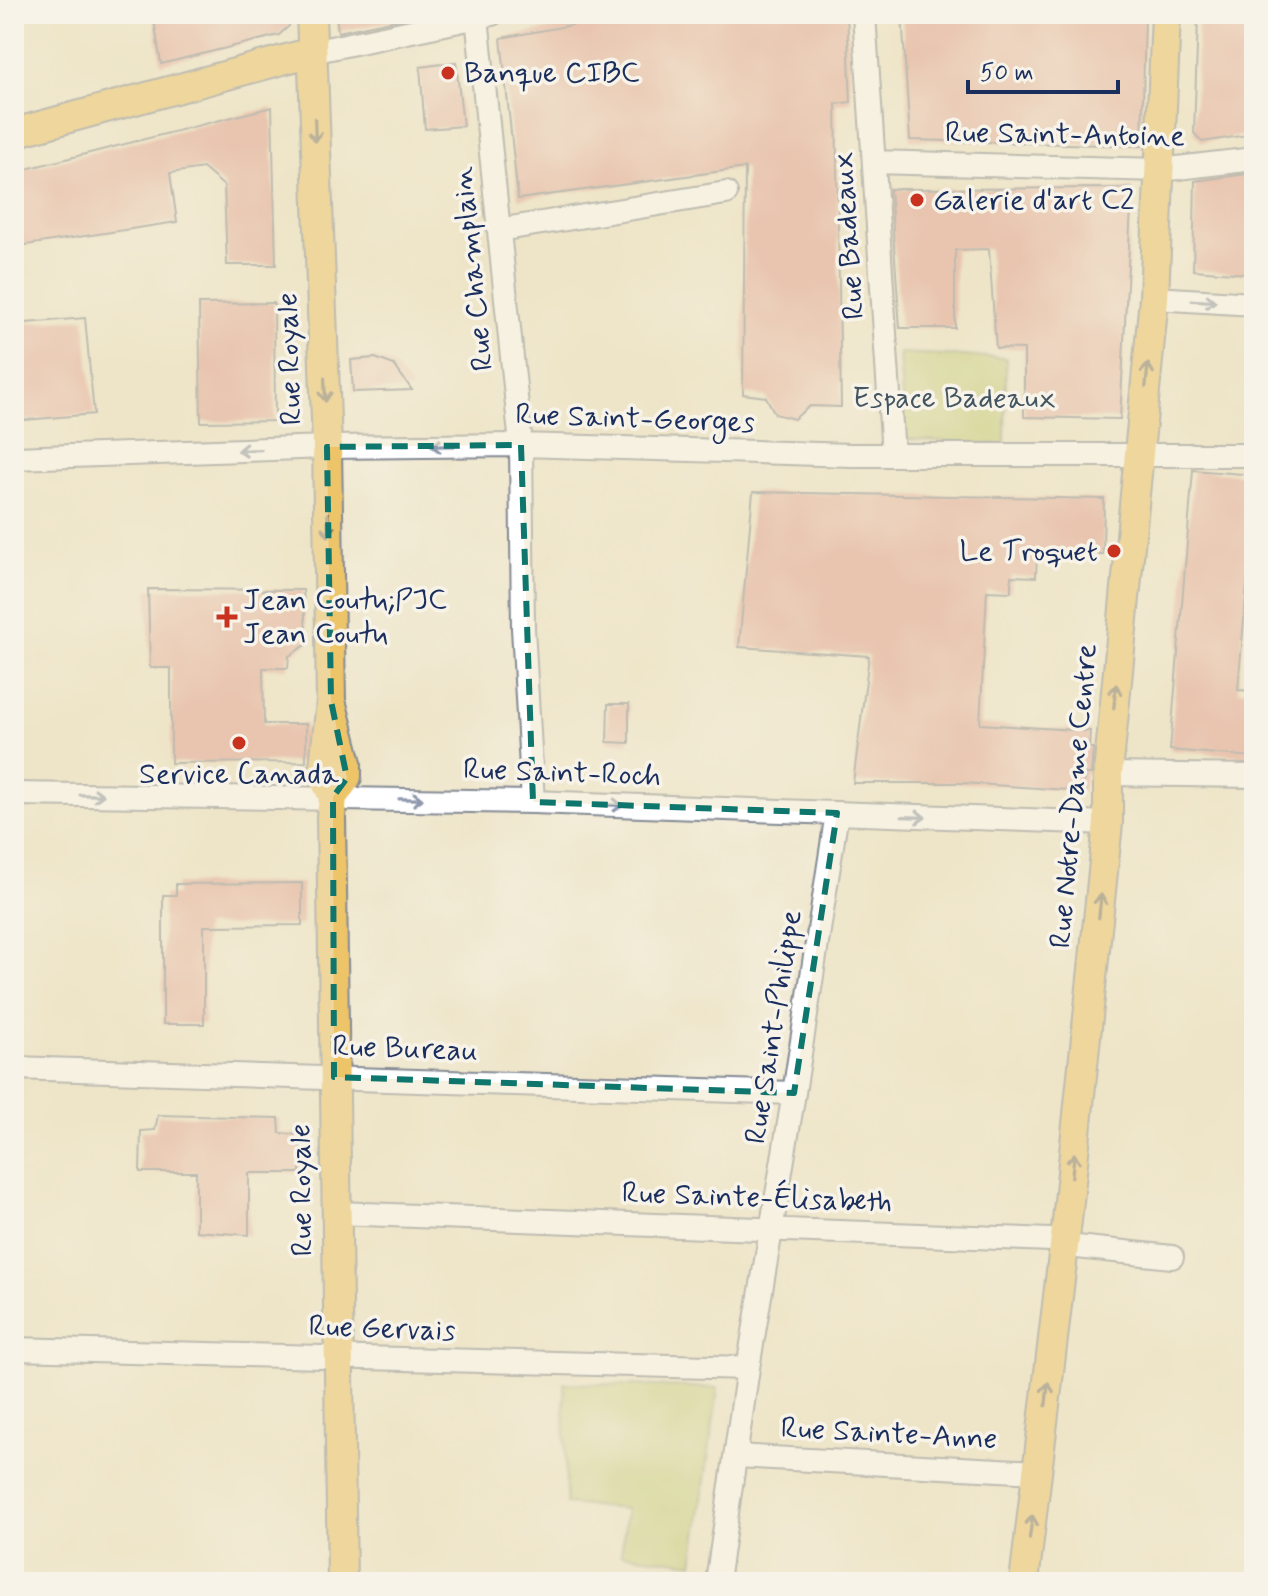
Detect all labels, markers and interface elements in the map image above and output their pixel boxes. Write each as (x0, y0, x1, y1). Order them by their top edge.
scale bar (968, 44, 1118, 94)
place label: Banque CIBC (464, 54, 640, 93)
text: 50 m (980, 58, 1034, 89)
marker: Banque CIBC (439, 64, 457, 82)
street label: Rue Saint-Antoine (945, 113, 1185, 157)
one-way arrow (307, 116, 322, 143)
street label: Rue Badeaux (824, 151, 874, 321)
street label: Rue Champlain (443, 165, 503, 373)
place label: Galerie d'art C2 (933, 181, 1134, 220)
marker: Galerie d'art C2 (908, 191, 926, 209)
street label: Rue Royale (268, 292, 312, 426)
one-way arrow (1190, 294, 1217, 309)
one-way arrow (1140, 363, 1155, 389)
one-way arrow (318, 376, 333, 403)
park label: Espace Badeaux (852, 379, 1056, 418)
street label: Rue Saint-Georges (515, 395, 755, 445)
one-way arrow (430, 438, 457, 454)
one-way arrow (236, 442, 263, 457)
one-way arrow (320, 511, 336, 538)
place label: Le Troquet (959, 532, 1098, 571)
marker: Le Troquet (1105, 542, 1123, 560)
place label: Jean Coutu;PJC Jean Coutu (243, 581, 447, 654)
marker: Jean Coutu;PJC Jean Coutu (218, 608, 236, 626)
street label: Rue Notre-Dame Centre (1041, 642, 1107, 950)
one-way arrow (1108, 683, 1123, 710)
marker: Service Canada (230, 734, 248, 752)
street label: Rue Saint-Roch (462, 750, 662, 796)
place label: Service Canada (139, 755, 340, 794)
one-way arrow (78, 787, 105, 803)
one-way arrow (397, 791, 424, 807)
one-way arrow (597, 797, 624, 812)
one-way arrow (900, 809, 927, 824)
one-way arrow (1092, 894, 1107, 920)
street label: Rue Saint-Philippe (736, 907, 812, 1147)
street label: Rue Bureau (332, 1027, 478, 1071)
street label: Rue Royale (281, 1123, 323, 1257)
one-way arrow (1065, 1152, 1080, 1179)
street label: Rue Sainte-Élisabeth (621, 1174, 893, 1222)
street label: Rue Gervais (308, 1307, 456, 1351)
one-way arrow (1040, 1381, 1055, 1408)
street label: Rue Sainte-Anne (780, 1409, 998, 1459)
one-way arrow (1024, 1515, 1039, 1540)

